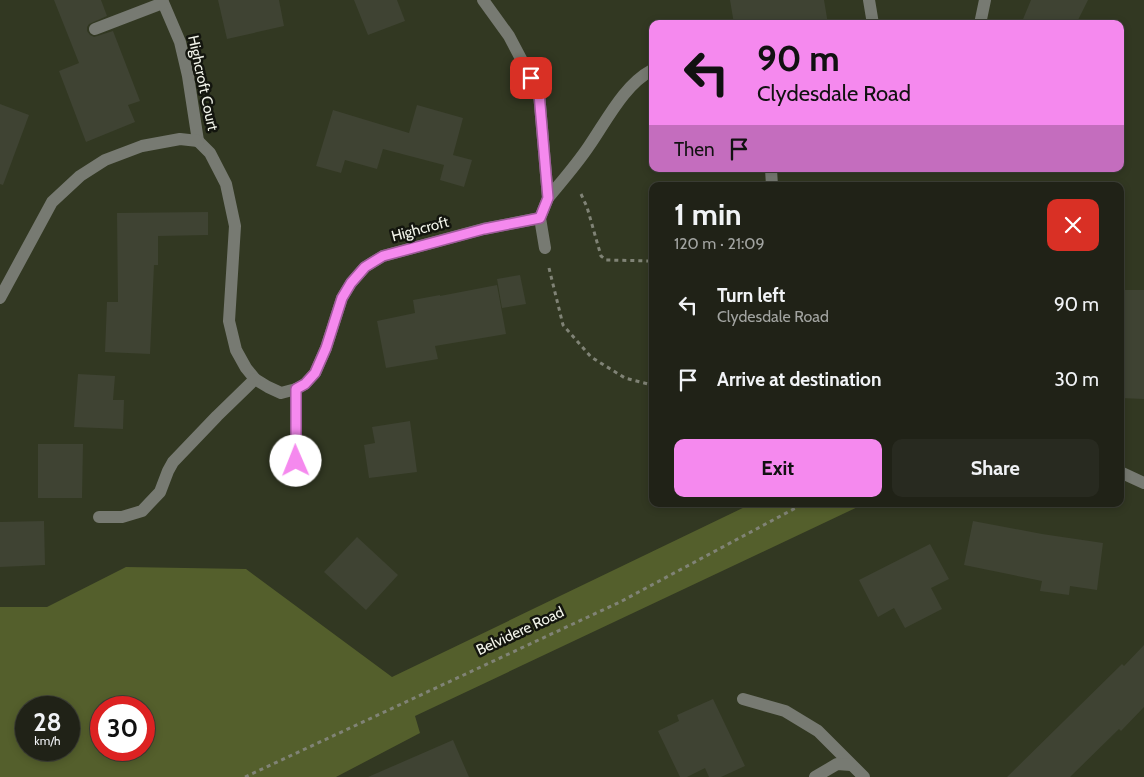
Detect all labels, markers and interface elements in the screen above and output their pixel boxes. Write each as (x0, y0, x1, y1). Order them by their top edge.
street label: Highcroft Court (184, 34, 222, 132)
text: 90 m (757, 37, 840, 80)
icon: left (674, 40, 739, 105)
pin (510, 57, 552, 99)
icon: arrive (517, 64, 545, 92)
text: Clydesdale Road (757, 80, 911, 107)
icon: arrive (725, 135, 753, 163)
text: Then (674, 138, 715, 161)
text: 1 min (674, 196, 742, 233)
button: close (1047, 199, 1099, 251)
street label: Highcroft (389, 213, 451, 245)
text: 120 m · 21:09 (674, 234, 765, 253)
text: Turn left (717, 284, 785, 307)
icon: left (674, 291, 702, 319)
text: 90 m (1054, 293, 1099, 316)
text: Clydesdale Road (717, 307, 829, 326)
icon: arrive (674, 366, 702, 394)
text: Arrive at destination (717, 368, 881, 391)
text: 30 m (1055, 368, 1099, 391)
position arrow (269, 434, 321, 486)
button: Exit (674, 439, 882, 497)
button: Share (892, 439, 1099, 497)
street label: Belvidere Road (473, 603, 567, 659)
speed limit sign: 30 (90, 696, 155, 761)
text: 28 (33, 707, 62, 737)
text: km/h (34, 733, 61, 748)

